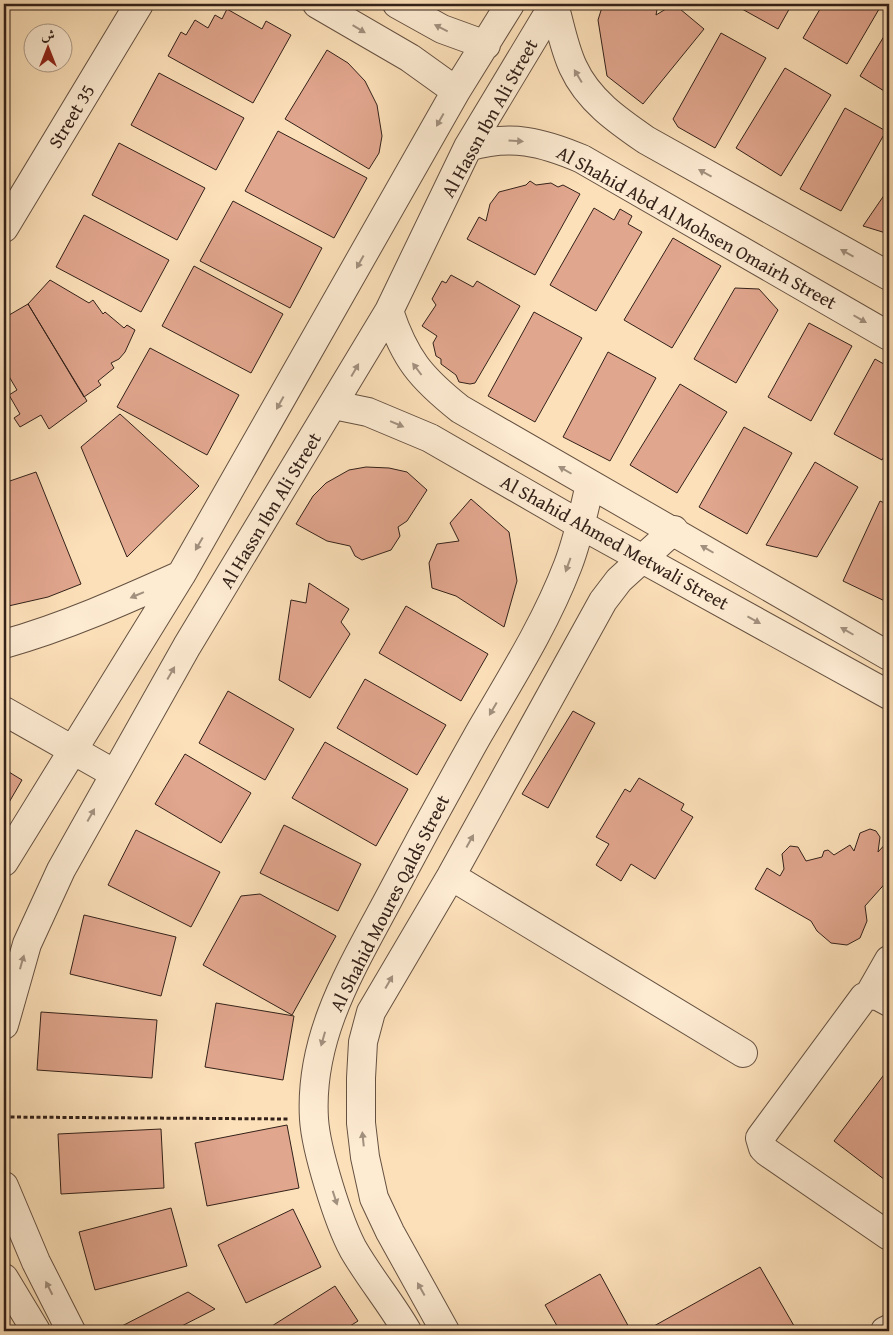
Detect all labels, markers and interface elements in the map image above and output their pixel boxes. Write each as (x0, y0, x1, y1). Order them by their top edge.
north arrow (22, 22, 72, 72)
one-way arrow (353, 24, 366, 33)
one-way arrow (433, 24, 448, 32)
text: ش (41, 25, 55, 45)
street label: Al Hassn Ibn Ali Street (434, 33, 544, 202)
one-way arrow (573, 69, 582, 82)
street label: Street 35 (41, 79, 101, 153)
one-way arrow (435, 114, 444, 127)
one-way arrow (508, 137, 524, 145)
street label: Al Shahid Abd Al Mohsen Omairh Street (552, 138, 842, 316)
one-way arrow (698, 169, 712, 178)
one-way arrow (840, 248, 853, 257)
one-way arrow (356, 254, 364, 269)
one-way arrow (853, 315, 866, 324)
one-way arrow (412, 362, 422, 376)
one-way arrow (350, 363, 359, 376)
one-way arrow (276, 396, 284, 411)
one-way arrow (390, 420, 404, 428)
street label: Al Hassn Ibn Ali Street (212, 426, 328, 593)
one-way arrow (559, 465, 572, 474)
street label: Al Shahid Ahmed Metwali Street (496, 467, 735, 617)
one-way arrow (194, 538, 203, 551)
one-way arrow (700, 545, 713, 554)
one-way arrow (564, 557, 571, 572)
one-way arrow (129, 592, 144, 599)
one-way arrow (748, 615, 761, 624)
one-way arrow (840, 627, 855, 635)
one-way arrow (167, 667, 176, 680)
one-way arrow (489, 702, 498, 715)
street label: Al Shahid Moures Qalds Street (322, 790, 456, 1016)
one-way arrow (87, 808, 96, 822)
one-way arrow (466, 834, 474, 849)
one-way arrow (19, 954, 27, 969)
one-way arrow (384, 976, 393, 989)
one-way arrow (318, 1032, 326, 1047)
one-way arrow (359, 1130, 367, 1146)
one-way arrow (331, 1191, 339, 1206)
one-way arrow (45, 1281, 53, 1295)
one-way arrow (417, 1282, 426, 1295)

